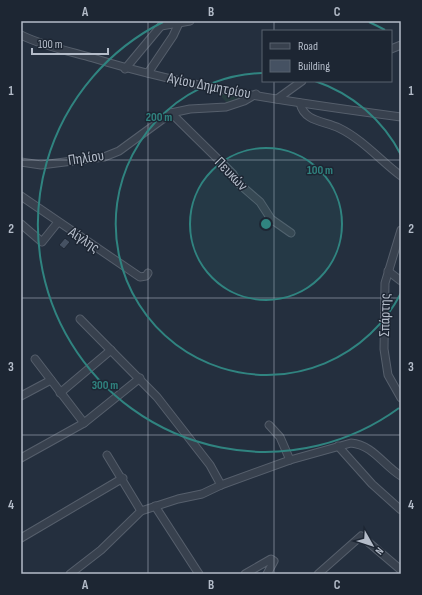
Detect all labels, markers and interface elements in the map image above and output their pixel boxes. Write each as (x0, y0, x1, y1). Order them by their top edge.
text: A (81, 4, 89, 20)
text: B (208, 4, 214, 20)
text: C (334, 4, 341, 20)
scale bar (32, 30, 108, 56)
legend (262, 30, 392, 82)
text: 100 m (38, 37, 63, 52)
text: Road (298, 39, 318, 54)
text: Building (298, 59, 330, 74)
street label: Αγίου Δημητρίου (165, 68, 252, 103)
text: 1 (8, 83, 14, 99)
text: 1 (408, 83, 414, 99)
text: 200 m (146, 110, 172, 125)
street label: Πηλίου (67, 146, 105, 170)
street label: Πευκών (210, 153, 252, 195)
text: 100 m (307, 163, 333, 178)
centre of rings (259, 217, 273, 231)
text: 2 (8, 221, 14, 237)
text: 2 (408, 221, 414, 237)
street label: Αίγλης (64, 222, 103, 257)
street label: Σπάρτης (375, 293, 395, 337)
text: 3 (8, 359, 14, 375)
text: 3 (408, 359, 414, 375)
text: 300 m (92, 378, 118, 393)
text: 4 (8, 497, 14, 513)
text: 4 (408, 497, 414, 513)
north arrow (352, 525, 392, 565)
text: N (372, 545, 386, 557)
text: A (81, 577, 89, 593)
text: B (208, 577, 214, 593)
text: C (334, 577, 341, 593)

